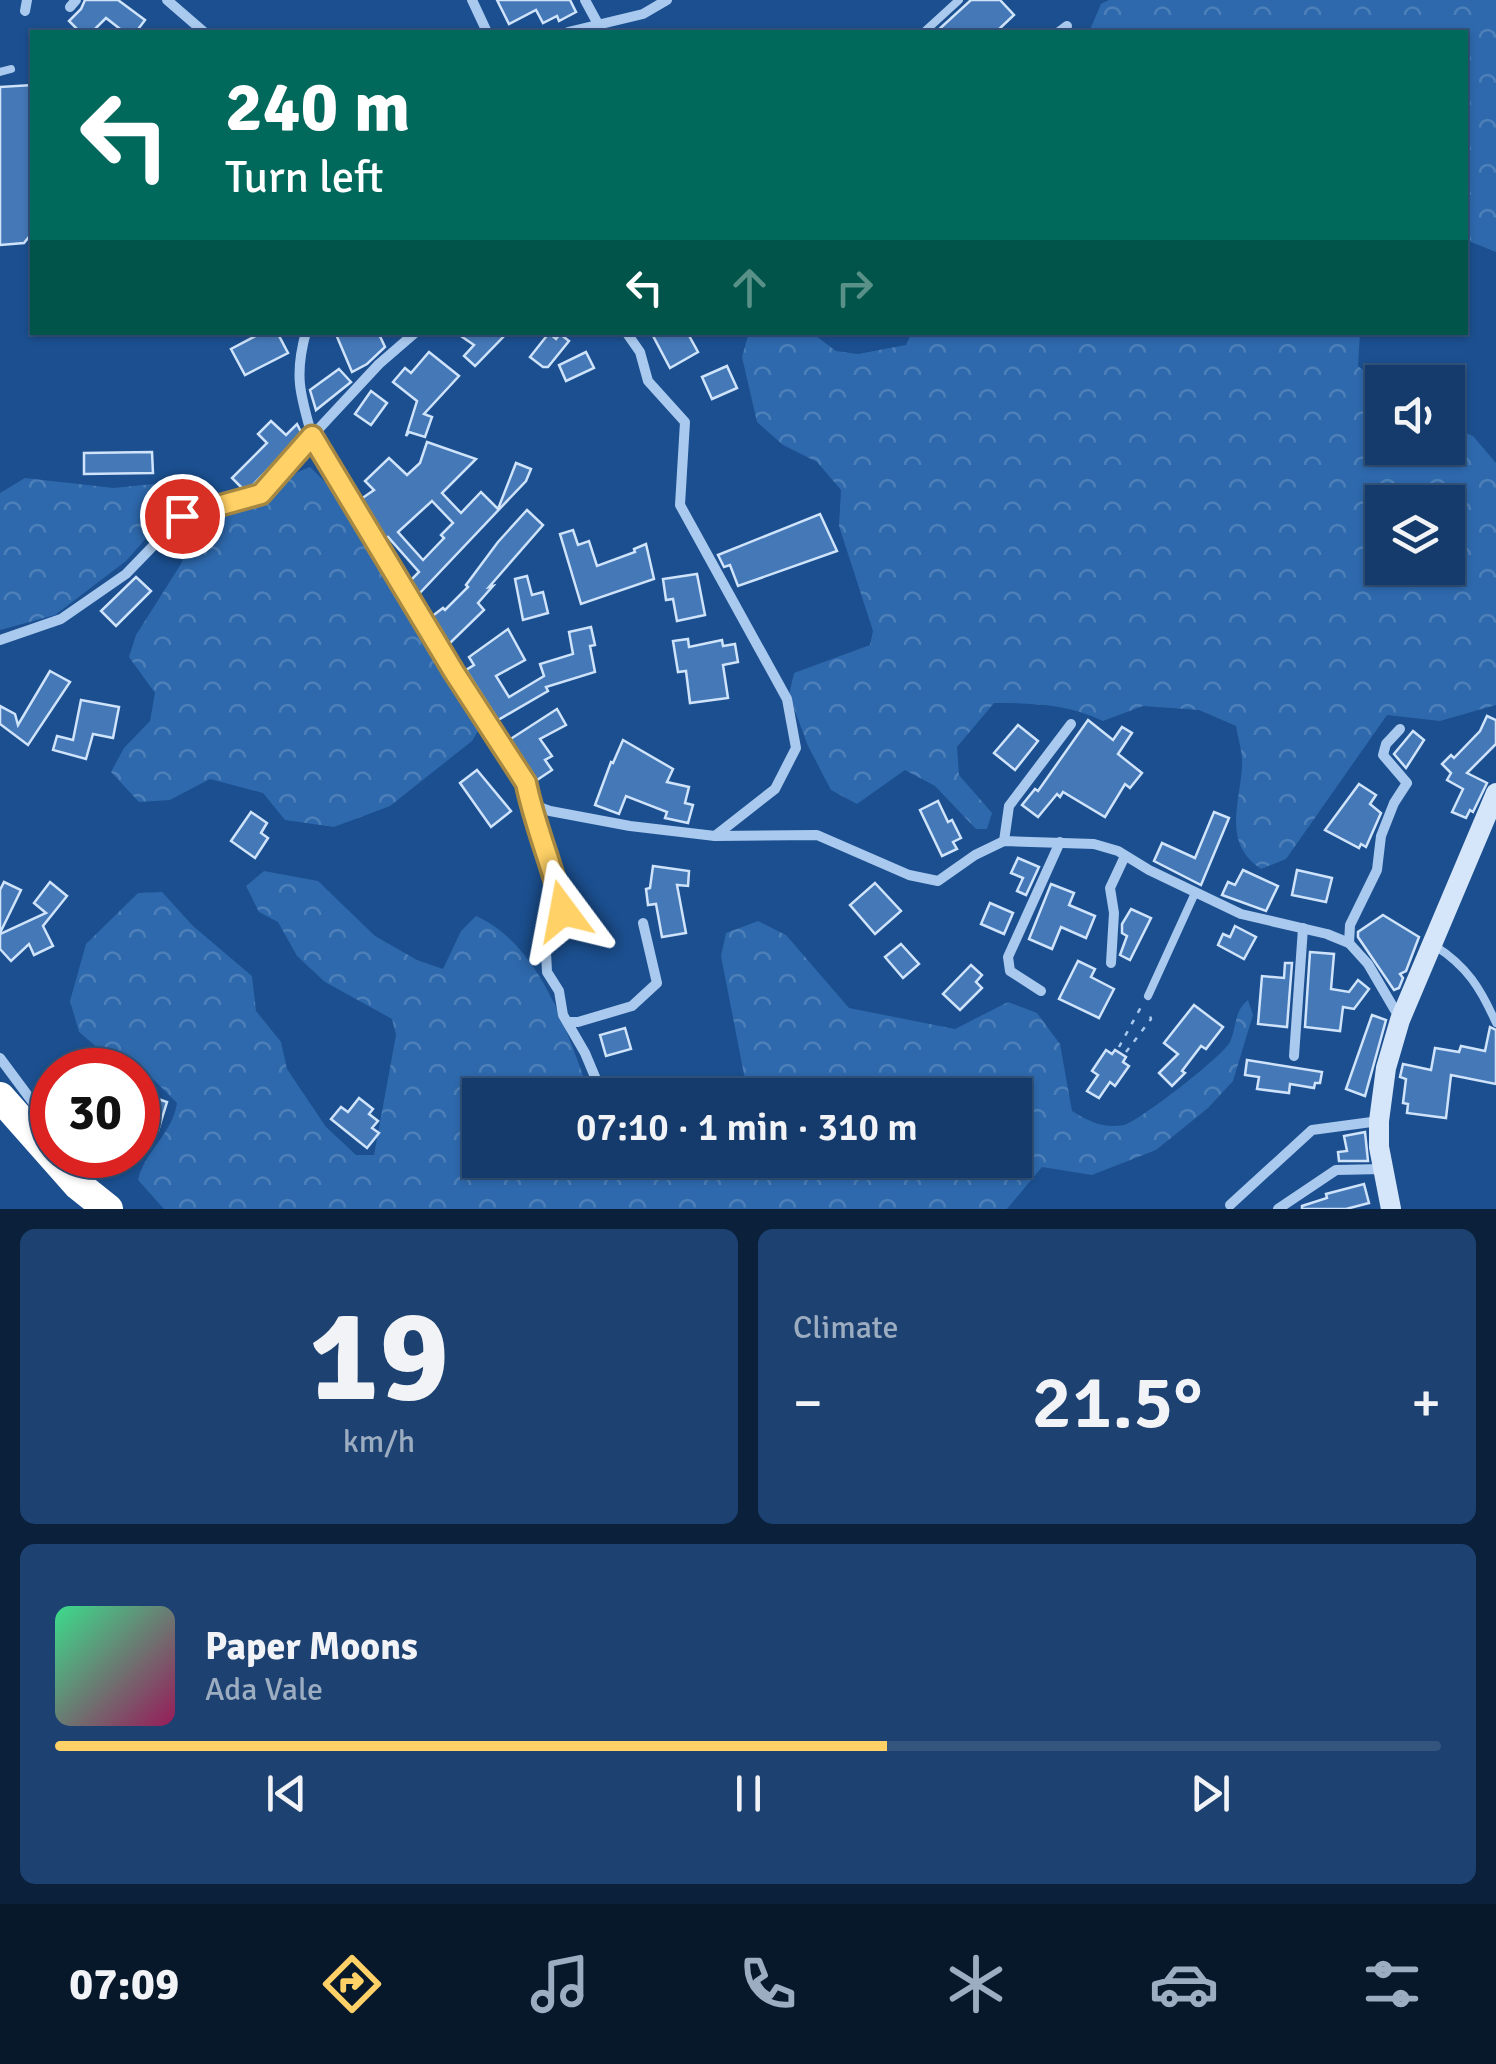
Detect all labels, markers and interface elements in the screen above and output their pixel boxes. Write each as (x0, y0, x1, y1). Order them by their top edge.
text: 240 m (225, 64, 410, 150)
icon: left (60, 70, 190, 200)
text: Turn left (225, 150, 384, 205)
icon: left (617, 260, 672, 315)
icon: ahead (722, 260, 777, 315)
icon: right (827, 260, 882, 315)
map controls (1365, 365, 1465, 585)
button: sound (1365, 365, 1465, 465)
pin (140, 474, 225, 559)
button: layers (1365, 485, 1465, 585)
icon: arrive (155, 489, 210, 544)
position arrow (511, 859, 615, 963)
speed limit sign: 30 (30, 1048, 160, 1178)
text: 07:10 · 1 min · 310 m (576, 1104, 918, 1151)
text: 19 (309, 1277, 449, 1437)
text: Climate (793, 1308, 899, 1347)
text: 21.5° (1031, 1356, 1203, 1449)
text: − (793, 1369, 823, 1437)
text: + (1411, 1369, 1441, 1437)
text: km/h (343, 1422, 415, 1461)
text: Paper Moons (205, 1623, 418, 1670)
text: Ada Vale (205, 1670, 323, 1709)
icon: previous (259, 1766, 314, 1821)
icon: pause (721, 1766, 776, 1821)
icon: next (1183, 1766, 1238, 1821)
icon: directions (317, 1949, 387, 2019)
icon: music (525, 1949, 595, 2019)
icon: phone (733, 1949, 803, 2019)
icon: climate (941, 1949, 1011, 2019)
icon: car (1149, 1949, 1219, 2019)
icon: filters (1357, 1949, 1427, 2019)
text: 07:09 (69, 1957, 179, 2012)

